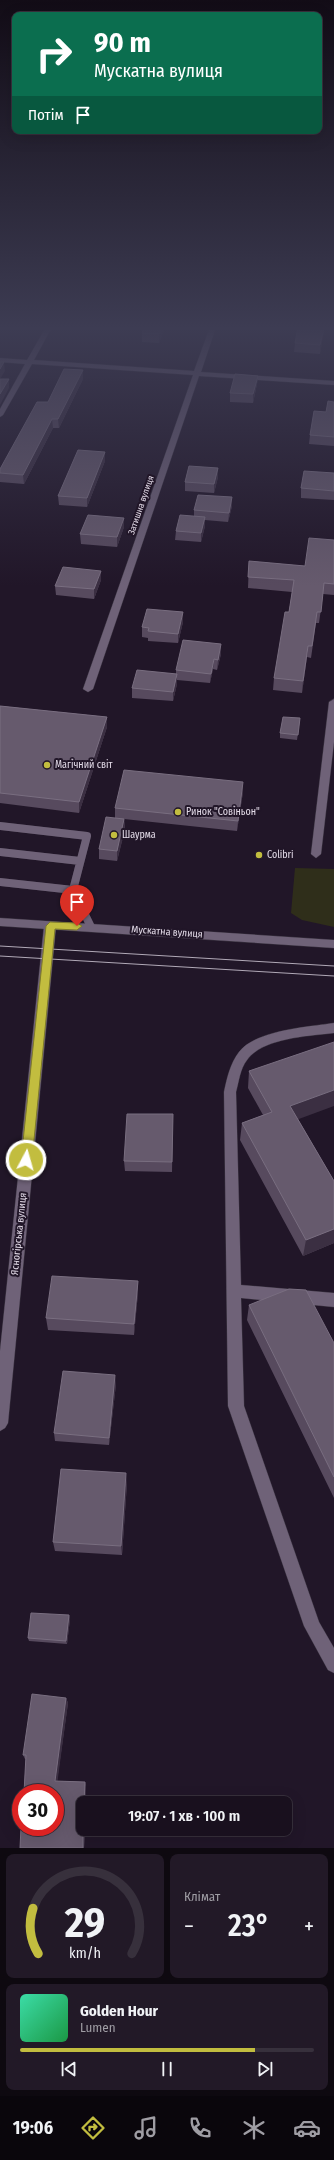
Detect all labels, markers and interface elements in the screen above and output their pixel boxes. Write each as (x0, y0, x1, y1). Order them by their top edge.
text: 90 m (94, 26, 151, 59)
icon: right (28, 28, 80, 80)
text: Мускатна вулиця (94, 60, 223, 82)
icon: arrive (72, 104, 94, 126)
text: Потім (28, 106, 64, 124)
street label: Затишна вулиця (126, 474, 156, 536)
place label: Магічний світ (55, 758, 114, 771)
marker: Магічний світ (42, 760, 52, 770)
place label: Ринок "Совіньон" (186, 805, 260, 818)
marker: Ринок "Совіньон" (173, 807, 183, 817)
place label: Шаурма (122, 829, 156, 841)
marker: Шаурма (109, 830, 119, 840)
place label: Colibri (267, 849, 294, 861)
marker: Colibri (254, 850, 264, 860)
pin (60, 885, 94, 926)
icon: arrive (66, 891, 88, 913)
street label: Мускатна вулиця (131, 924, 203, 940)
position arrow (5, 1139, 47, 1181)
street label: Ясногірська вулиця (8, 1192, 29, 1276)
speed limit sign: 30 (12, 1784, 64, 1836)
text: 19:07 · 1 хв · 100 m (128, 1807, 240, 1825)
text: Клімат (184, 1889, 220, 1904)
text: 29 (64, 1898, 105, 1948)
text: 23° (228, 1908, 270, 1944)
text: − (184, 1913, 194, 1940)
text: + (304, 1913, 314, 1940)
text: km/h (69, 1945, 101, 1962)
text: Golden Hour (80, 2002, 158, 2020)
text: Lumen (80, 2020, 116, 2035)
icon: previous (58, 2058, 80, 2080)
icon: pause (156, 2058, 178, 2080)
icon: next (254, 2058, 276, 2080)
icon: directions (79, 2114, 107, 2142)
icon: music (132, 2114, 160, 2142)
icon: phone (186, 2114, 214, 2142)
icon: climate (240, 2114, 268, 2142)
icon: car (293, 2114, 321, 2142)
text: 19:06 (13, 2117, 53, 2139)

